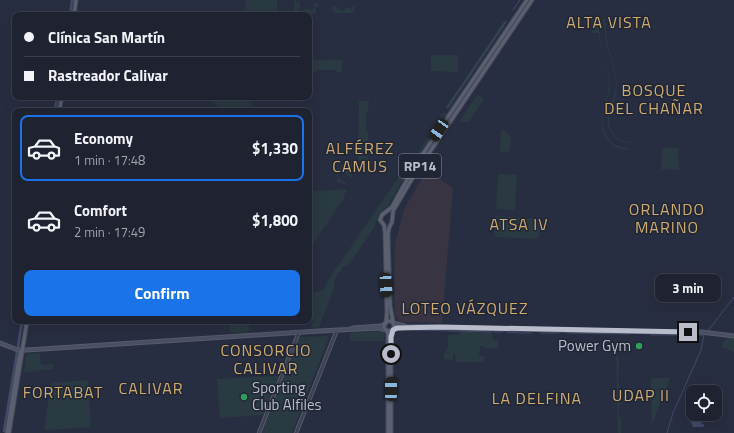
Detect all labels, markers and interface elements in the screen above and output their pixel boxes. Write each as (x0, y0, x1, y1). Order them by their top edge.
district label: ALTA VISTA (566, 10, 652, 34)
text: Clínica San Martín (48, 26, 165, 49)
text: Rastreador Calivar (48, 64, 168, 87)
district label: BOSQUE DEL CHAÑAR (604, 78, 704, 120)
car (427, 117, 451, 143)
text: Economy (74, 127, 133, 150)
icon: car (26, 130, 62, 166)
district label: ALFÉREZ CAMUS (326, 136, 394, 178)
text: $1,330 (252, 137, 298, 160)
text: 1 min · 17:48 (74, 150, 145, 170)
road number: RP14 (399, 154, 441, 178)
district label: ORLANDO MARINO (629, 197, 705, 239)
text: Comfort (74, 199, 127, 222)
icon: car (26, 202, 62, 238)
text: $1,800 (252, 209, 298, 232)
district label: ATSA IV (489, 212, 549, 236)
text: 2 min · 17:49 (74, 222, 145, 242)
button: Confirm (24, 270, 300, 316)
car (379, 273, 393, 297)
callout: 3 min (655, 274, 721, 302)
text: 3 min (672, 278, 704, 298)
district label: LOTEO VÁZQUEZ (402, 296, 528, 320)
route end (679, 323, 697, 341)
place label: Power Gym (558, 334, 631, 357)
district label: CONSORCIO CALIVAR (220, 338, 312, 380)
marker: Power Gym (634, 341, 644, 351)
route start (382, 345, 400, 363)
district label: CALIVAR (118, 376, 184, 400)
place label: Sporting Club Alfiles (252, 376, 321, 416)
car (385, 377, 397, 401)
district label: FORTABAT (23, 380, 103, 404)
district label: UDAP II (612, 383, 670, 407)
map controls (686, 385, 722, 421)
button: locate (686, 385, 722, 421)
district label: LA DELFINA (492, 386, 582, 410)
marker: Sporting Club Alfiles (239, 392, 249, 402)

